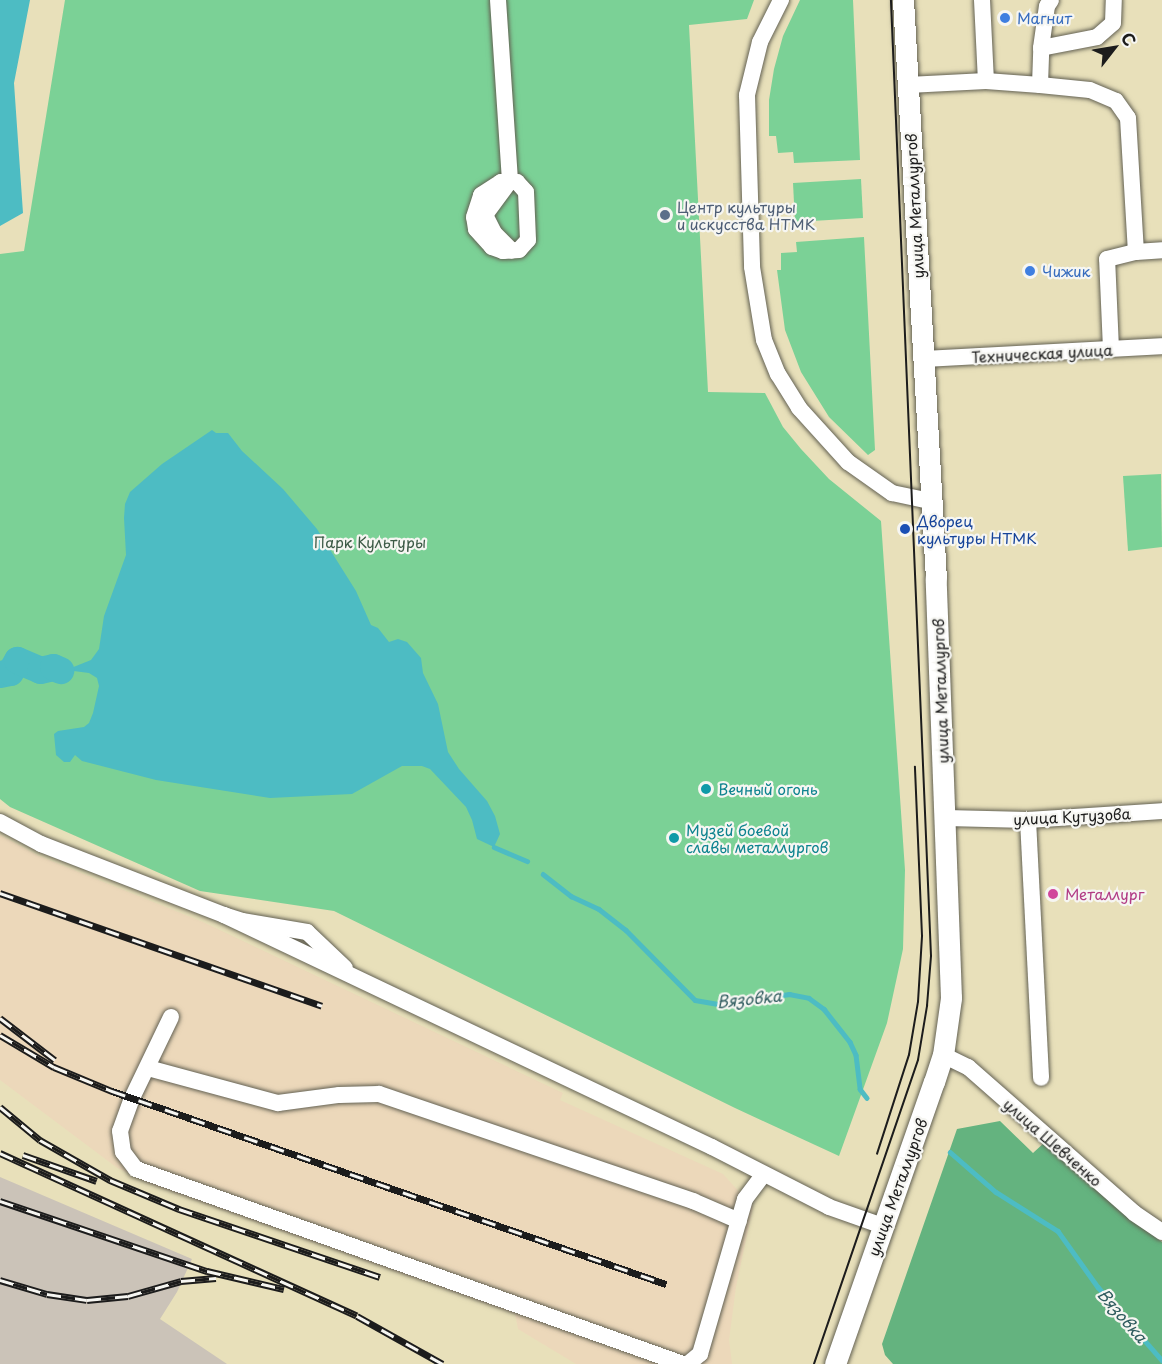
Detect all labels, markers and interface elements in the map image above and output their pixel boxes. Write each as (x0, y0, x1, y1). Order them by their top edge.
place label: Магнит (1017, 9, 1072, 27)
marker: Магнит (998, 11, 1012, 25)
north arrow (1084, 18, 1144, 78)
text: С (1116, 27, 1143, 50)
street label: улица Металлургов (901, 133, 927, 279)
place label: Центр культуры и искусства НТМК (677, 197, 816, 232)
marker: Центр культуры и искусства НТМК (658, 208, 672, 222)
place label: Чижик (1042, 262, 1090, 280)
marker: Чижик (1023, 264, 1037, 278)
street label: Техническая улица (971, 340, 1113, 366)
place label: Дворец культуры НТМК (917, 511, 1037, 546)
marker: Дворец культуры НТМК (898, 522, 912, 536)
park label: Парк Культуры (314, 533, 426, 551)
street label: улица Металлургов (928, 618, 952, 764)
place label: Вечный огонь (718, 780, 818, 798)
marker: Вечный огонь (699, 782, 713, 796)
street label: улица Кутузова (1012, 804, 1132, 828)
place label: Музей боевой славы металлургов (686, 820, 829, 855)
marker: Музей боевой славы металлургов (667, 831, 681, 845)
place label: Металлург (1065, 885, 1144, 903)
marker: Металлург (1046, 887, 1060, 901)
water label: Вязовка (716, 985, 782, 1011)
street label: улица Шевченко (1000, 1094, 1106, 1190)
street label: улица Металлургов (864, 1115, 930, 1259)
water label: Вязовка (1094, 1284, 1152, 1346)

